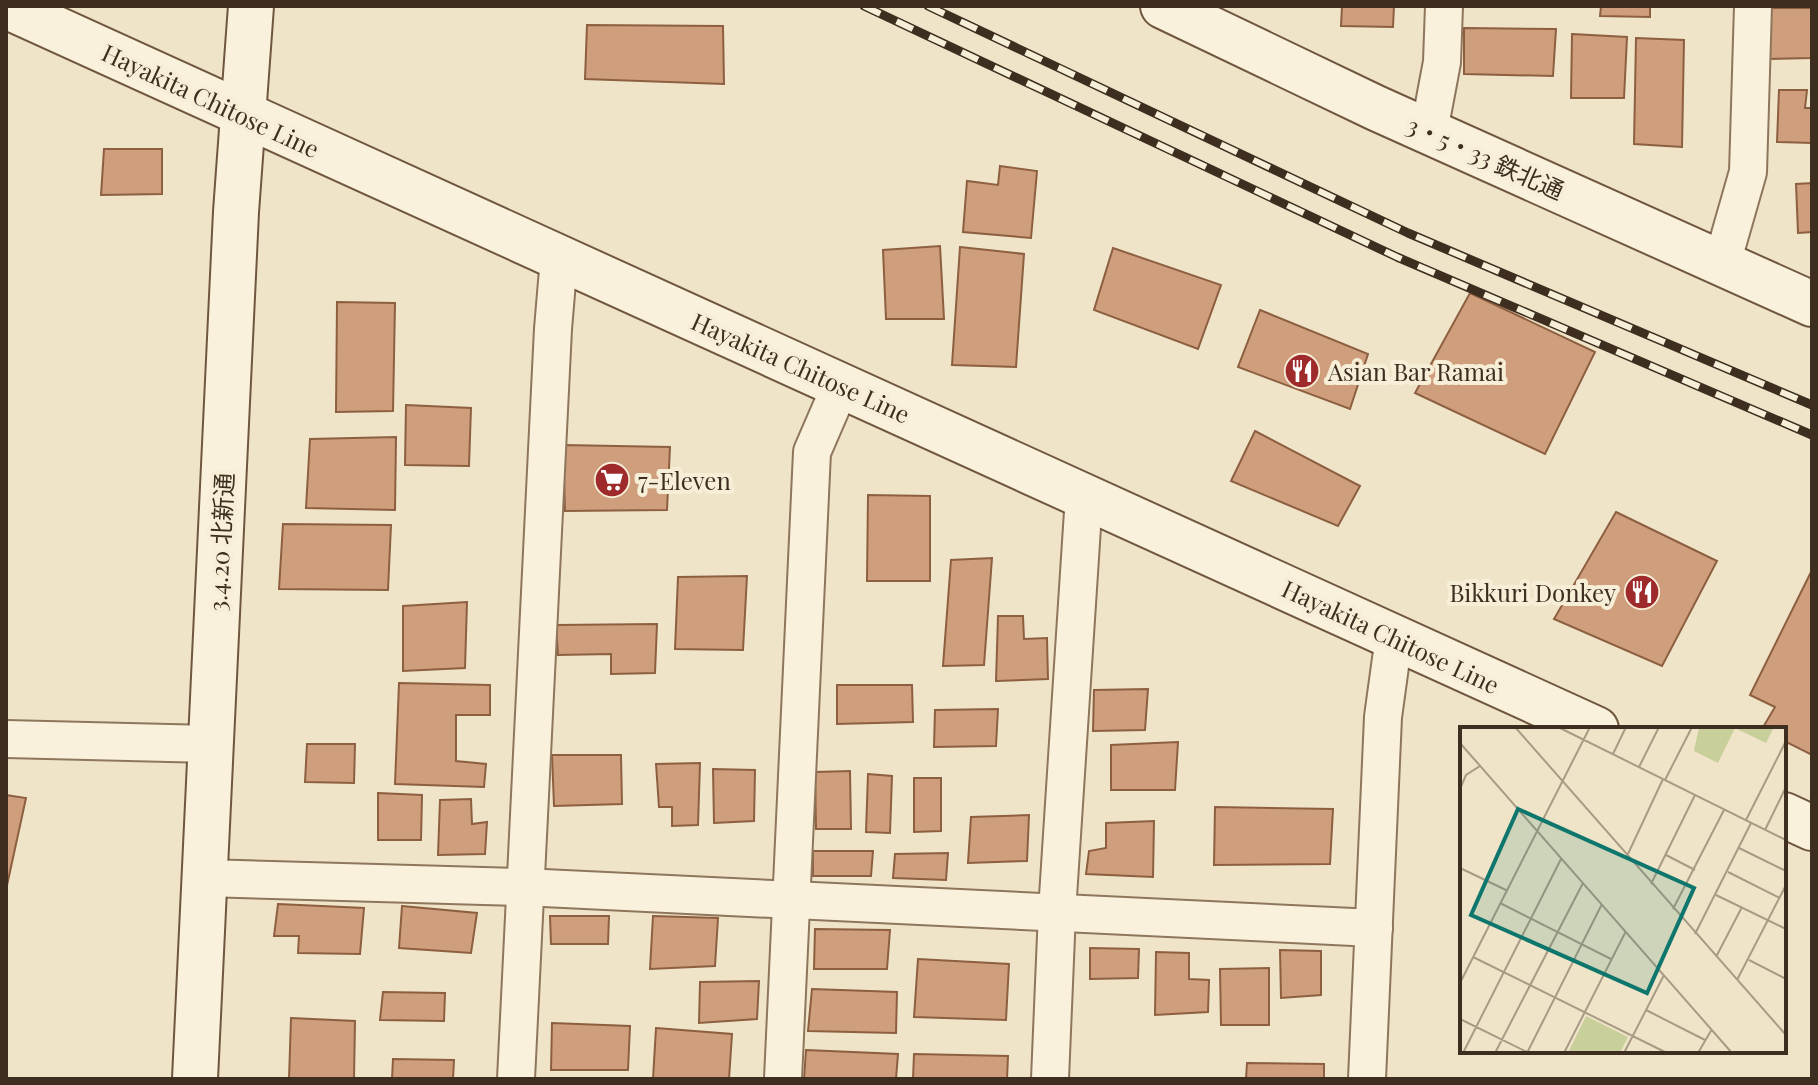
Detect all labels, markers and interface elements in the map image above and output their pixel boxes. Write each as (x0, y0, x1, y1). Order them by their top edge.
street label: Hayakita Chitose Line (97, 36, 325, 164)
street label: 3・5・33 鉄北通 (1403, 108, 1569, 206)
street label: Hayakita Chitose Line (687, 304, 915, 430)
restaurant icon: Asian Bar Ramai (1283, 352, 1321, 390)
place label: Asian Bar Ramai (1327, 355, 1504, 387)
supermarket icon: 7-Eleven (593, 461, 631, 499)
place label: 7-Eleven (638, 464, 731, 496)
street label: 3.4.20 北新通 (200, 472, 240, 612)
street label: Hayakita Chitose Line (1277, 572, 1505, 700)
restaurant icon: Bikkuri Donkey (1623, 573, 1661, 611)
place label: Bikkuri Donkey (1449, 576, 1616, 608)
inset map (1460, 727, 1786, 1053)

